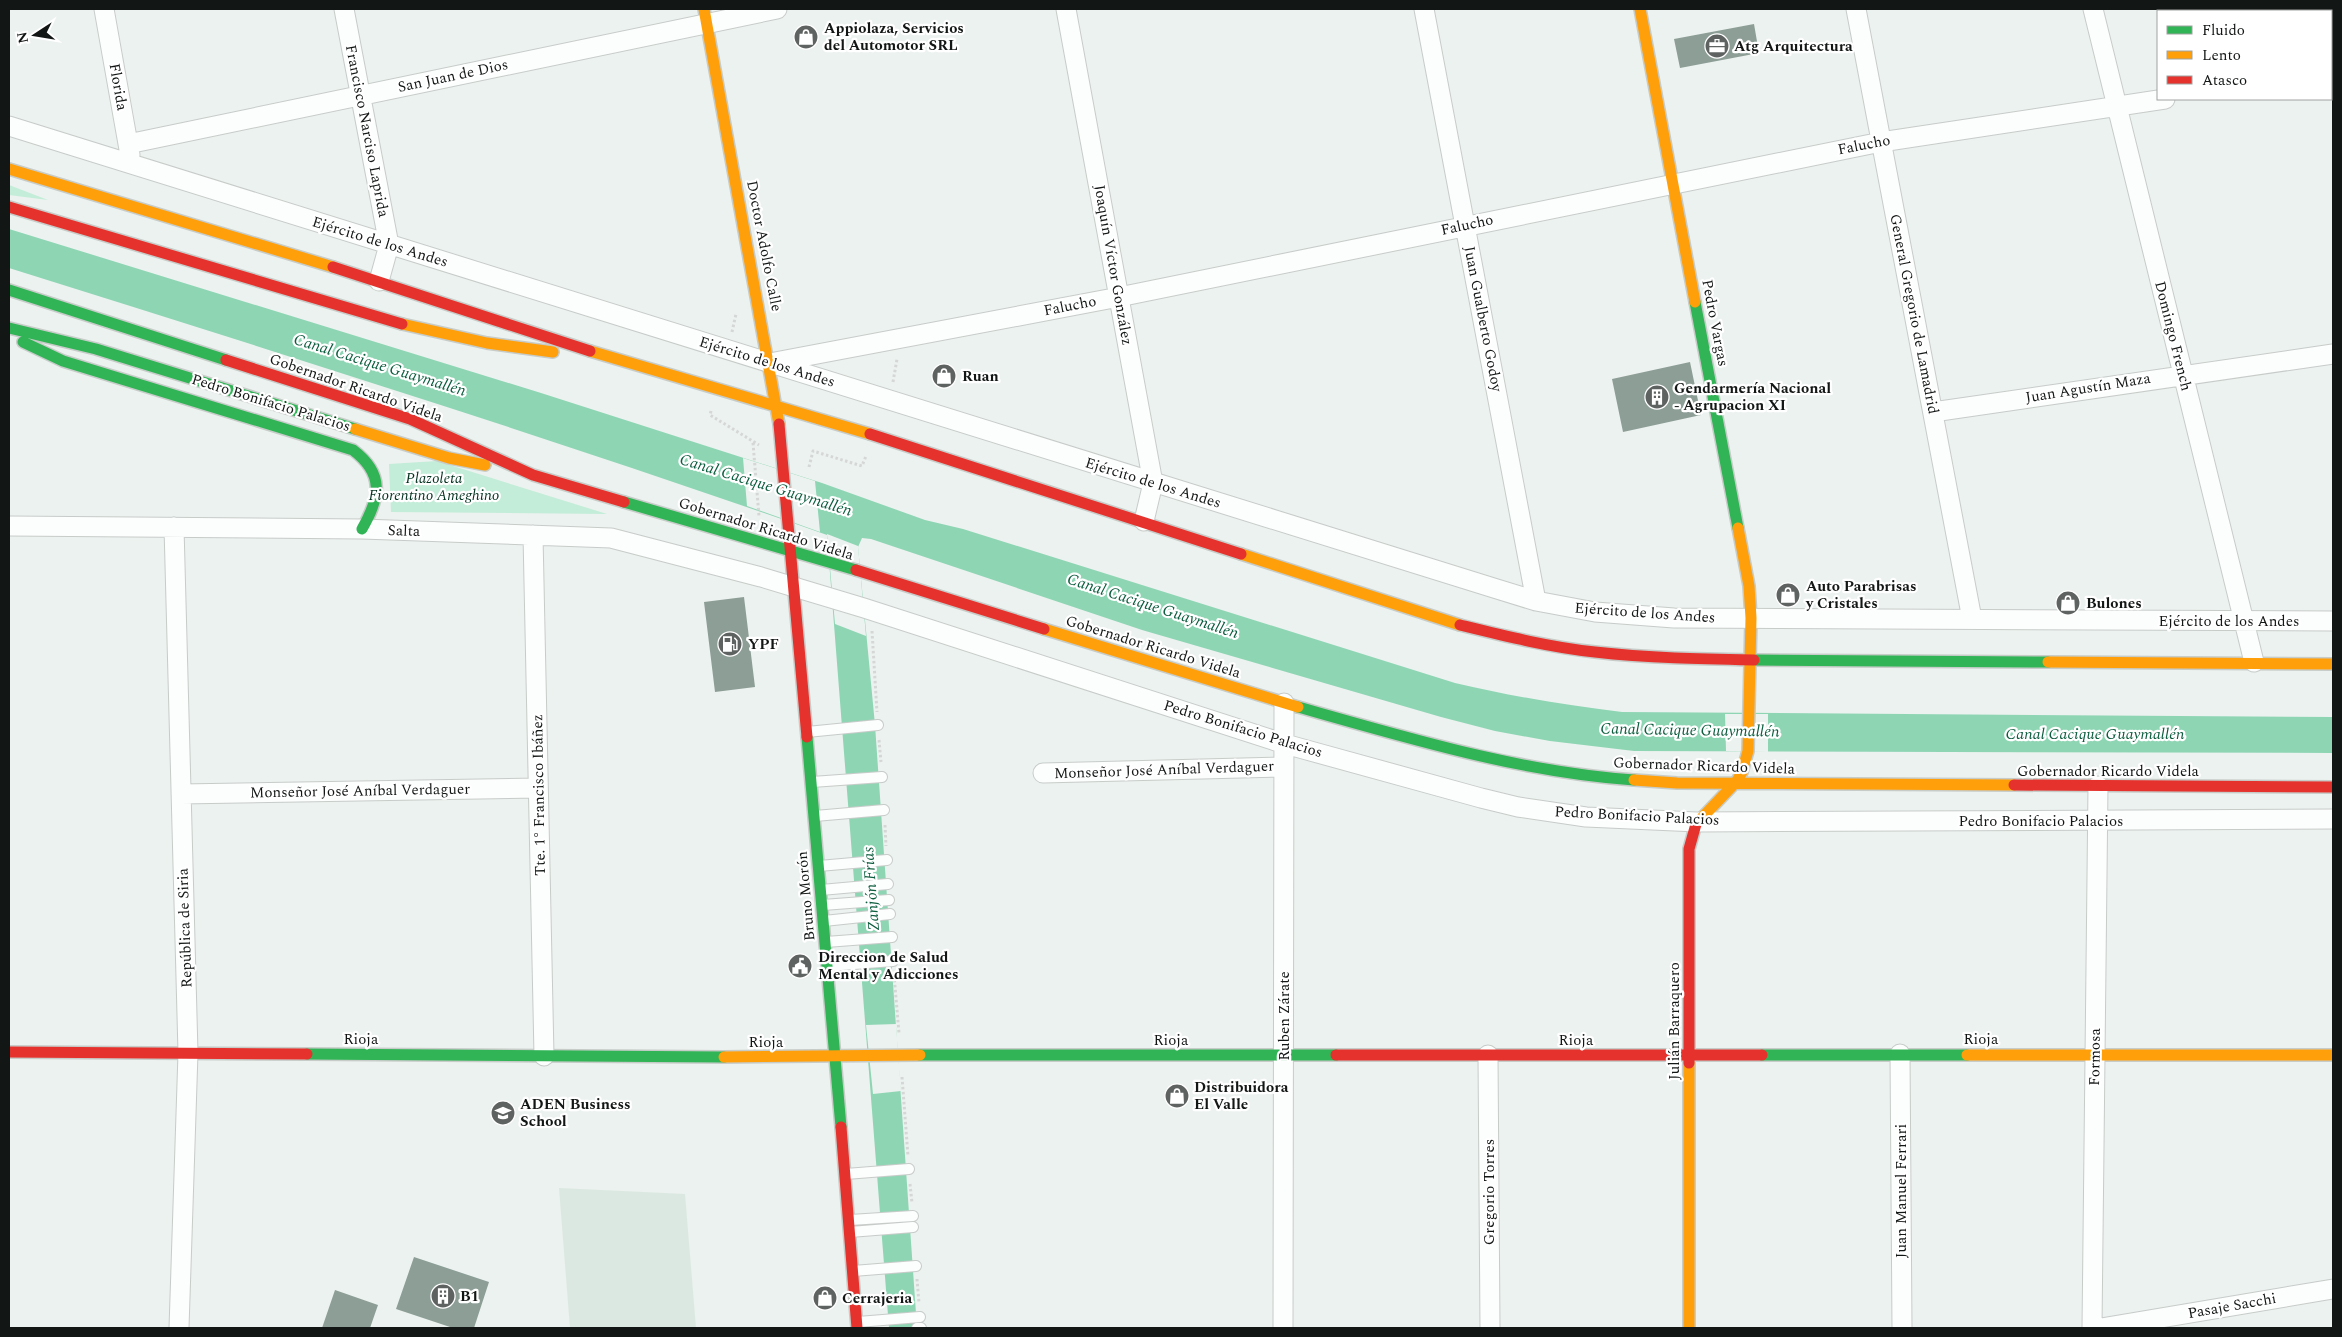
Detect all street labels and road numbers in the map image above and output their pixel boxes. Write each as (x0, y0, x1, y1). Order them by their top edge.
street label: Francisco Narciso Laprida (339, 43, 395, 220)
street label: San Juan de Dios (396, 53, 510, 99)
street label: Florida (103, 61, 134, 113)
street label: Falucho (1836, 129, 1892, 161)
street label: Doctor Adolfo Calle (740, 178, 788, 314)
street label: Joaquín Víctor González (1088, 183, 1138, 347)
street label: Falucho (1439, 208, 1495, 242)
street label: Ejército de los Andes (309, 210, 451, 274)
street label: General Gregorio de Lamadrid (1883, 212, 1945, 416)
street label: Juan Gualberto Godoy (1458, 244, 1509, 394)
street label: Pedro Vargas (1695, 278, 1735, 368)
street label: Domingo French (2148, 279, 2198, 394)
street label: Falucho (1042, 290, 1098, 322)
street label: Ejército de los Andes (696, 330, 838, 394)
street label: Gobernador Ricardo Videla (266, 348, 446, 429)
street label: Juan Agustín Maza (2024, 367, 2153, 409)
street label: Pedro Bonifacio Palacios (189, 368, 353, 438)
street label: Ejército de los Andes (1082, 451, 1224, 515)
street label: Gobernador Ricardo Videla (676, 491, 857, 567)
street label: Salta (387, 519, 421, 543)
street label: Ejército de los Andes (1574, 597, 1716, 629)
street label: Gobernador Ricardo Videla (1063, 609, 1244, 685)
street label: Ejército de los Andes (2159, 610, 2300, 633)
street label: Pedro Bonifacio Palacios (1161, 694, 1325, 764)
street label: Tte. 1° Francisco Ibáñez (526, 714, 552, 876)
street label: Gobernador Ricardo Videla (1613, 751, 1796, 781)
street label: Monseñor José Aníbal Verdaguer (1054, 755, 1274, 785)
street label: Gobernador Ricardo Videla (2017, 760, 2200, 783)
street label: Monseñor José Aníbal Verdaguer (250, 778, 470, 804)
street label: Pedro Bonifacio Palacios (1554, 800, 1720, 832)
street label: Pedro Bonifacio Palacios (1958, 810, 2124, 833)
street label: Bruno Morón (791, 850, 821, 942)
street label: República de Siria (171, 867, 199, 988)
street label: Julián Barraquero (1663, 962, 1686, 1080)
street label: Ruben Zárate (1273, 971, 1296, 1061)
street label: Formosa (2083, 1027, 2107, 1086)
street label: Rioja (344, 1028, 379, 1051)
street label: Rioja (1964, 1028, 1999, 1051)
street label: Rioja (1154, 1029, 1189, 1052)
street label: Rioja (1559, 1029, 1594, 1052)
street label: Rioja (749, 1031, 784, 1054)
street label: Juan Manuel Ferrari (1890, 1124, 1913, 1258)
street label: Gregorio Torres (1478, 1139, 1501, 1245)
street label: Pasaje Sacchi (2186, 1287, 2278, 1325)

